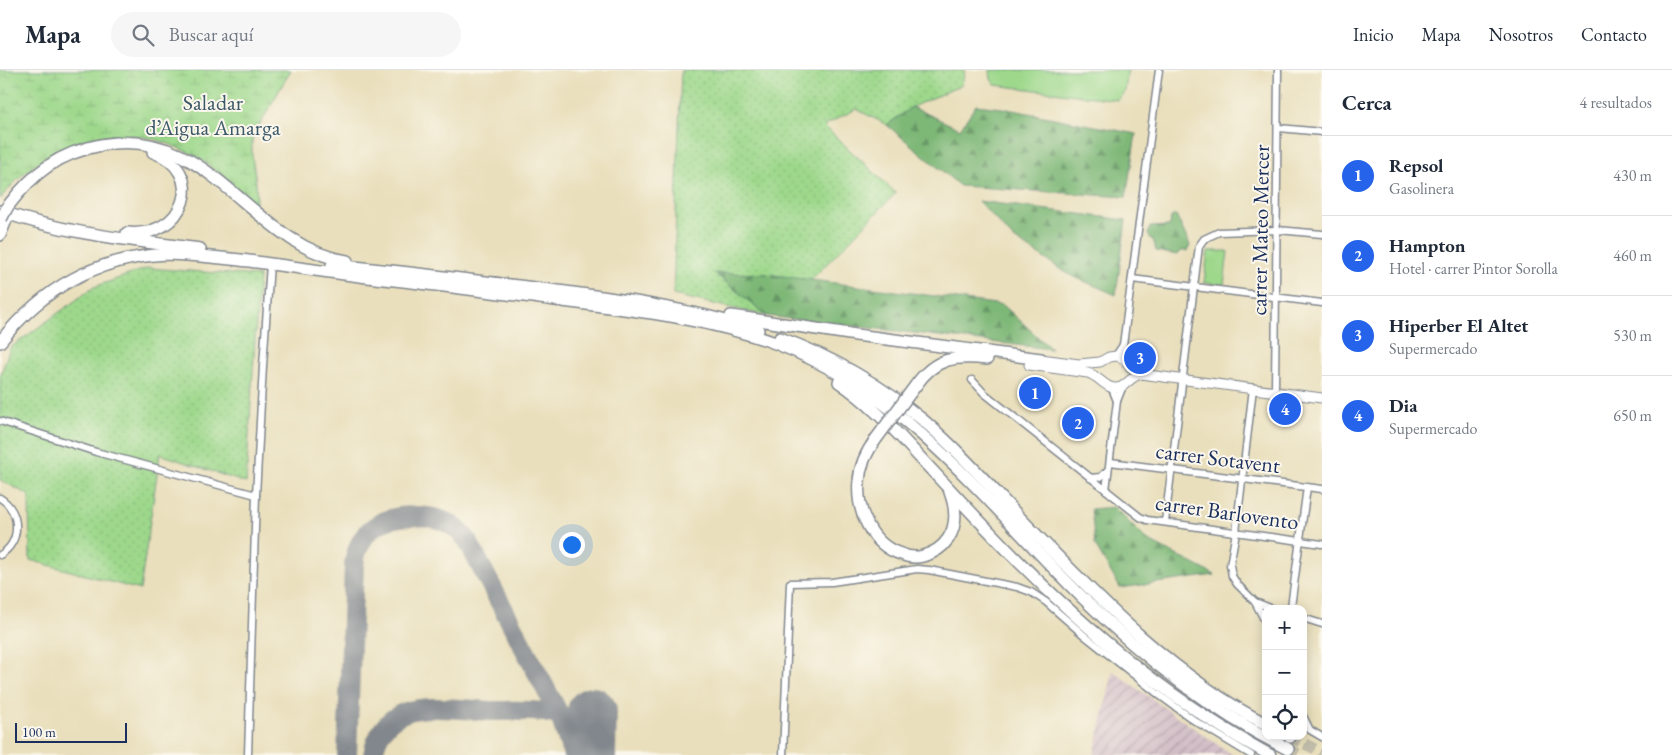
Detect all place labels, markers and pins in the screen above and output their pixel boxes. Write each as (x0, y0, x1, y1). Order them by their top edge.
pin: 3 (1124, 339, 1156, 377)
pin: 1 (1019, 374, 1051, 412)
pin: 4 (1269, 390, 1301, 428)
pin: 2 (1062, 404, 1094, 442)

